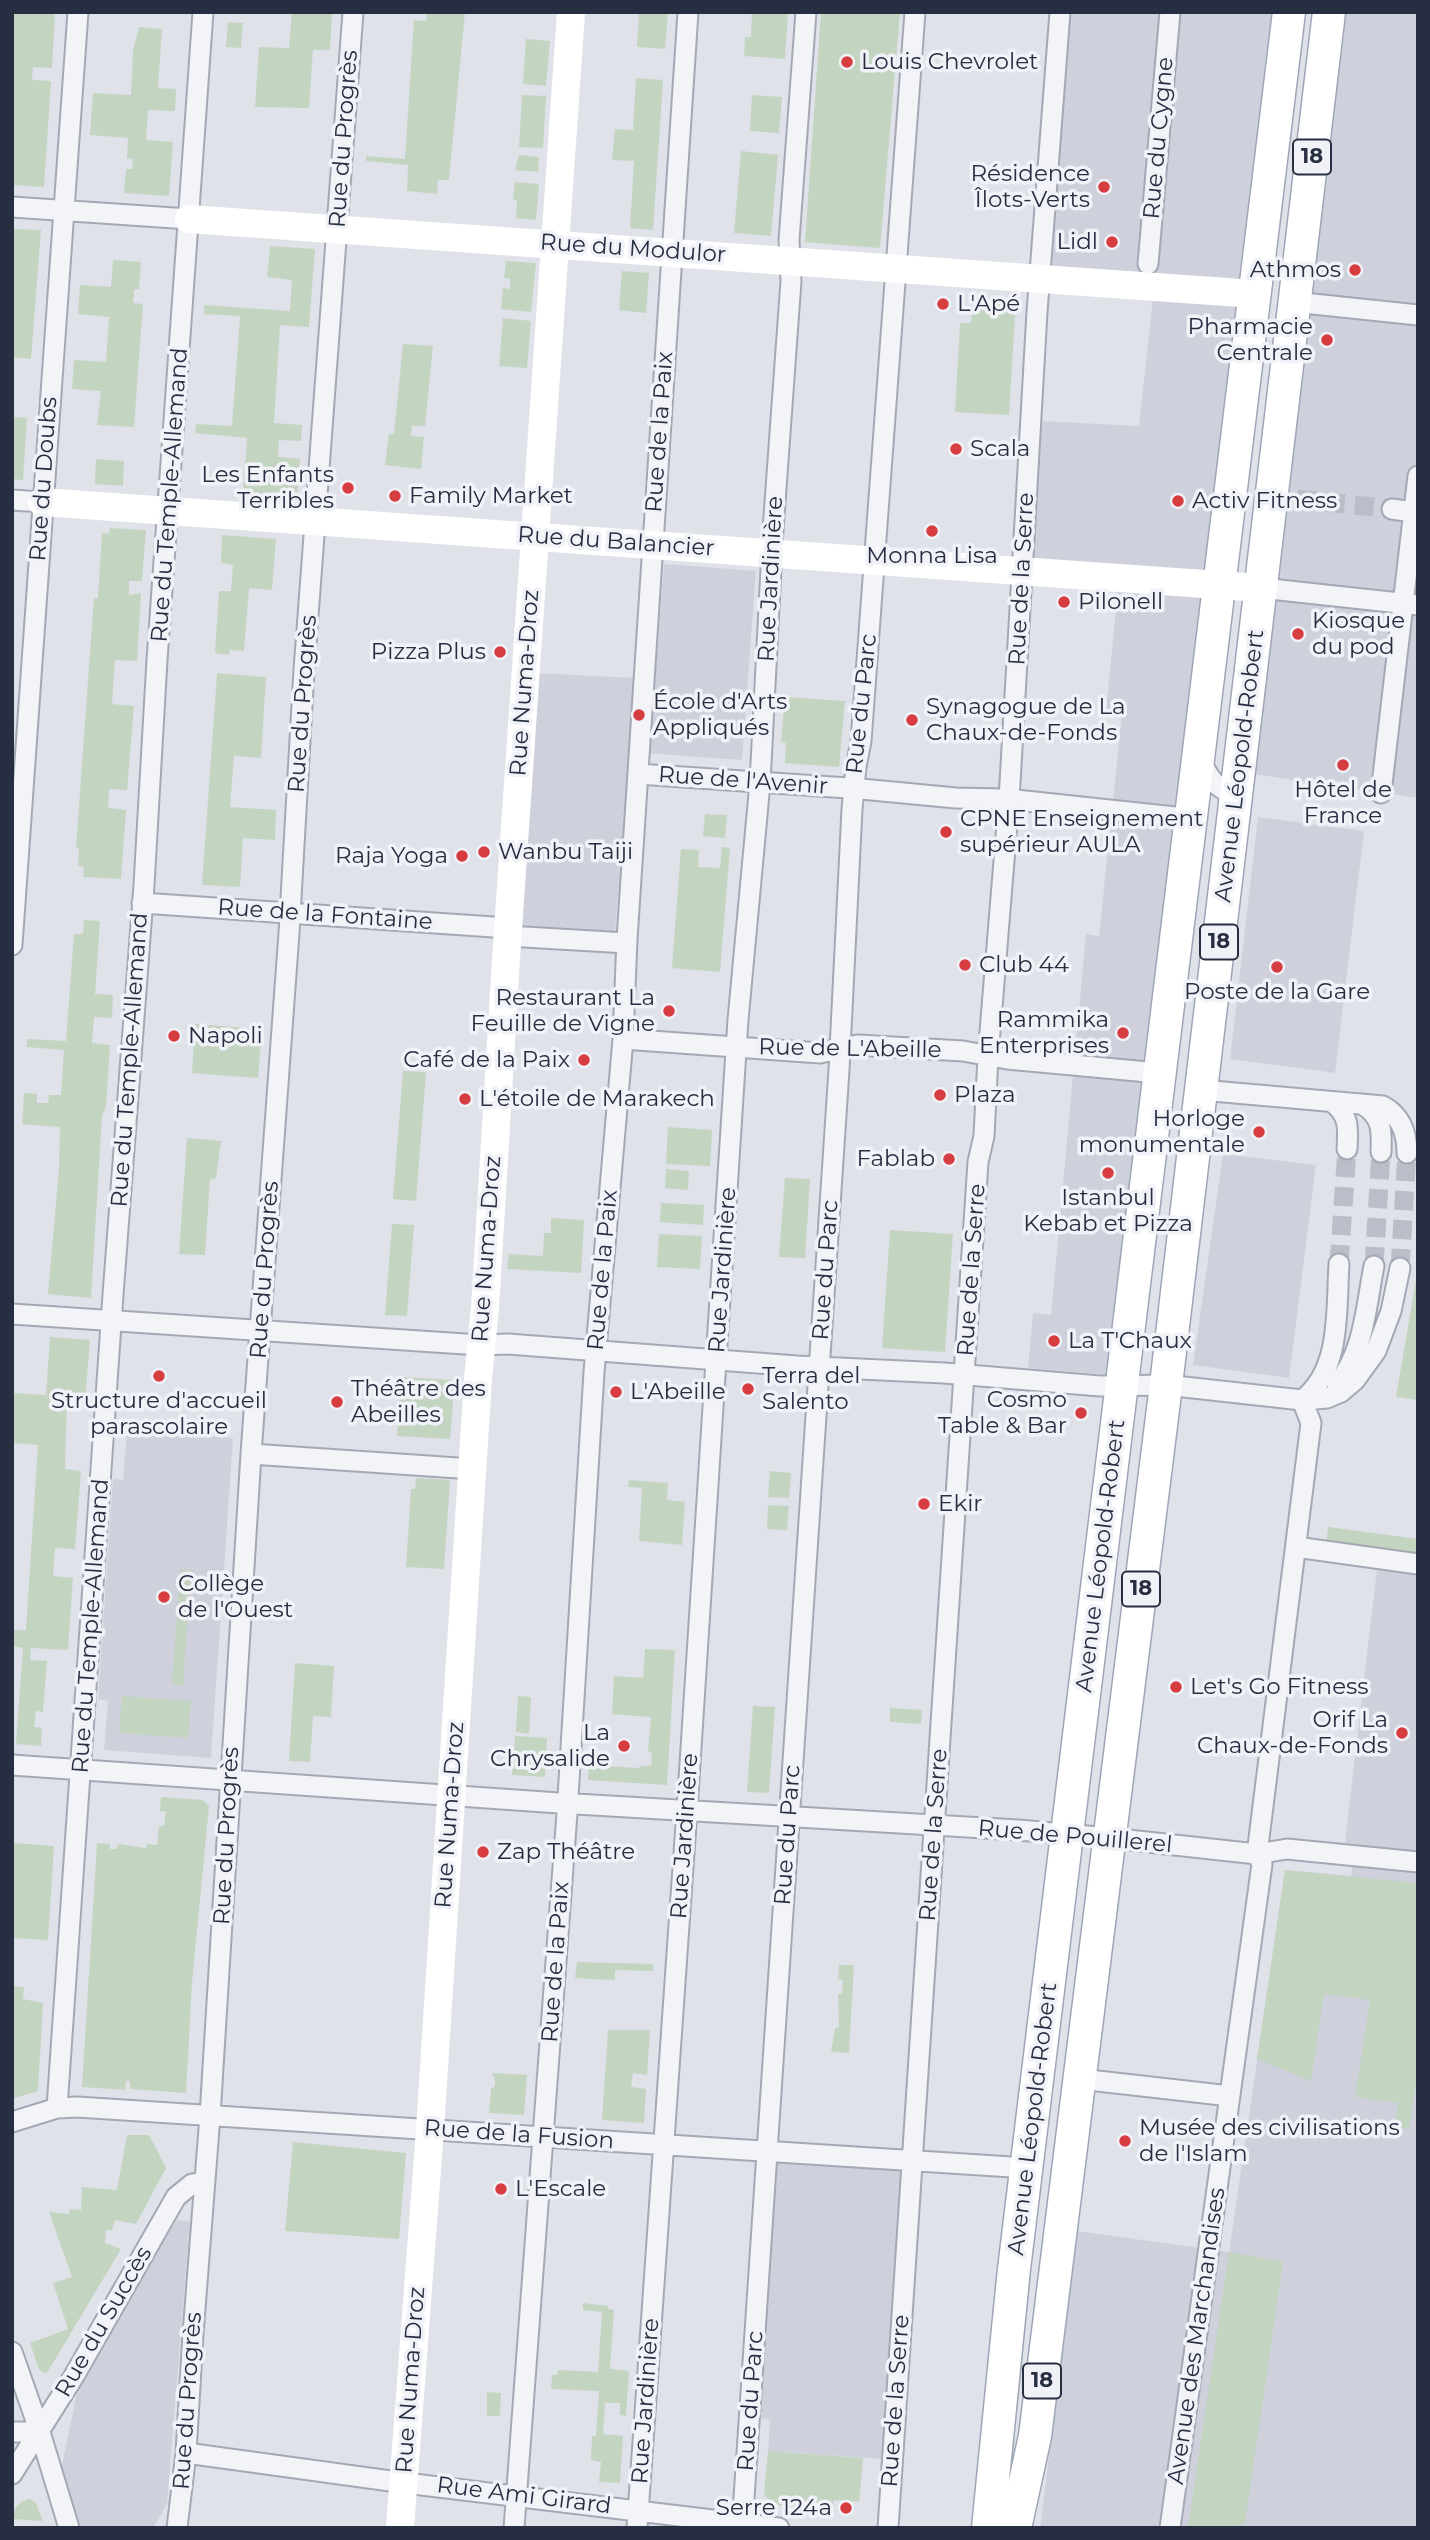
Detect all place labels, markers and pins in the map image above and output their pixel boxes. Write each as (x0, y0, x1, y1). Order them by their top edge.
place label: Louis Chevrolet (861, 48, 1038, 76)
marker: Louis Chevrolet (839, 54, 855, 70)
place label: Résidence Îlots-Verts (970, 160, 1090, 214)
marker: Résidence Îlots-Verts (1096, 179, 1112, 195)
place label: Lidl (1056, 228, 1098, 256)
marker: Lidl (1104, 234, 1120, 250)
place label: Athmos (1250, 256, 1341, 284)
marker: Athmos (1347, 262, 1363, 278)
place label: L'Apé (957, 290, 1020, 318)
marker: L'Apé (935, 296, 951, 312)
place label: Pharmacie Centrale (1187, 313, 1313, 367)
marker: Pharmacie Centrale (1319, 332, 1335, 348)
place label: Scala (970, 435, 1030, 463)
marker: Scala (948, 441, 964, 457)
place label: Les Enfants Terribles (201, 461, 334, 515)
marker: Les Enfants Terribles (340, 480, 356, 496)
place label: Family Market (409, 482, 573, 510)
place label: Activ Fitness (1192, 487, 1337, 515)
marker: Family Market (387, 488, 403, 504)
marker: Activ Fitness (1170, 493, 1186, 509)
marker: Monna Lisa (924, 523, 940, 539)
place label: Monna Lisa (866, 542, 998, 570)
place label: Pilonell (1078, 588, 1163, 616)
marker: Pilonell (1056, 594, 1072, 610)
place label: Kiosque du pod (1312, 607, 1405, 661)
marker: Kiosque du pod (1290, 626, 1306, 642)
place label: Pizza Plus (371, 638, 486, 666)
marker: Pizza Plus (492, 644, 508, 660)
place label: École d'Arts Appliqués (653, 688, 787, 742)
place label: Synagogue de La Chaux-de-Fonds (926, 693, 1126, 747)
marker: École d'Arts Appliqués (631, 707, 647, 723)
marker: Synagogue de La Chaux-de-Fonds (904, 712, 920, 728)
marker: Hôtel de France (1335, 757, 1351, 773)
place label: Hôtel de France (1294, 776, 1392, 830)
place label: CPNE Enseignement supérieur AULA (960, 805, 1203, 859)
marker: CPNE Enseignement supérieur AULA (938, 824, 954, 840)
place label: Wanbu Taiji (498, 838, 633, 866)
place label: Raja Yoga (335, 842, 448, 870)
marker: Wanbu Taiji (476, 844, 492, 860)
marker: Raja Yoga (454, 848, 470, 864)
place label: Club 44 (979, 951, 1069, 979)
marker: Club 44 (957, 957, 973, 973)
marker: Poste de la Gare (1269, 959, 1285, 975)
place label: Poste de la Gare (1184, 978, 1370, 1006)
place label: Restaurant La Feuille de Vigne (470, 984, 655, 1038)
marker: Restaurant La Feuille de Vigne (661, 1003, 677, 1019)
place label: Rammika Enterprises (979, 1006, 1109, 1060)
place label: Napoli (188, 1022, 263, 1050)
marker: Rammika Enterprises (1115, 1025, 1131, 1041)
marker: Napoli (166, 1028, 182, 1044)
place label: Café de la Paix (403, 1046, 570, 1074)
marker: Café de la Paix (576, 1052, 592, 1068)
place label: Plaza (954, 1081, 1016, 1109)
place label: L'étoile de Marakech (479, 1085, 715, 1113)
marker: Plaza (932, 1087, 948, 1103)
marker: L'étoile de Marakech (457, 1091, 473, 1107)
place label: Horloge monumentale (1079, 1105, 1245, 1159)
marker: Horloge monumentale (1251, 1124, 1267, 1140)
place label: Fablab (856, 1145, 935, 1173)
marker: Fablab (941, 1151, 957, 1167)
marker: Istanbul Kebab et Pizza (1100, 1165, 1116, 1181)
place label: Istanbul Kebab et Pizza (1023, 1184, 1193, 1238)
place label: La T'Chaux (1068, 1327, 1192, 1355)
marker: La T'Chaux (1046, 1333, 1062, 1349)
place label: Terra del Salento (762, 1362, 860, 1416)
marker: Structure d'accueil parascolaire (151, 1368, 167, 1384)
place label: Théâtre des Abeilles (351, 1375, 486, 1429)
place label: L'Abeille (630, 1378, 726, 1406)
marker: Terra del Salento (740, 1381, 756, 1397)
marker: L'Abeille (608, 1384, 624, 1400)
place label: Cosmo Table & Bar (938, 1386, 1067, 1440)
place label: Structure d'accueil parascolaire (51, 1387, 267, 1441)
marker: Théâtre des Abeilles (329, 1394, 345, 1410)
marker: Cosmo Table & Bar (1073, 1405, 1089, 1421)
place label: Ekir (938, 1490, 983, 1518)
marker: Ekir (916, 1496, 932, 1512)
place label: Collège de l'Ouest (178, 1570, 293, 1624)
marker: Collège de l'Ouest (156, 1589, 172, 1605)
place label: Let's Go Fitness (1190, 1673, 1368, 1701)
marker: Let's Go Fitness (1168, 1679, 1184, 1695)
place label: Orif La Chaux-de-Fonds (1197, 1706, 1388, 1760)
place label: La Chrysalide (490, 1719, 610, 1773)
marker: Orif La Chaux-de-Fonds (1394, 1725, 1410, 1741)
marker: La Chrysalide (616, 1738, 632, 1754)
place label: Zap Théâtre (497, 1838, 635, 1866)
marker: Zap Théâtre (475, 1844, 491, 1860)
place label: Musée des civilisations de l'Islam (1139, 2114, 1400, 2168)
marker: Musée des civilisations de l'Islam (1117, 2133, 1133, 2149)
place label: L'Escale (515, 2175, 606, 2203)
marker: L'Escale (493, 2181, 509, 2197)
place label: Serre 124a (716, 2494, 832, 2522)
marker: Serre 124a (838, 2500, 854, 2516)

